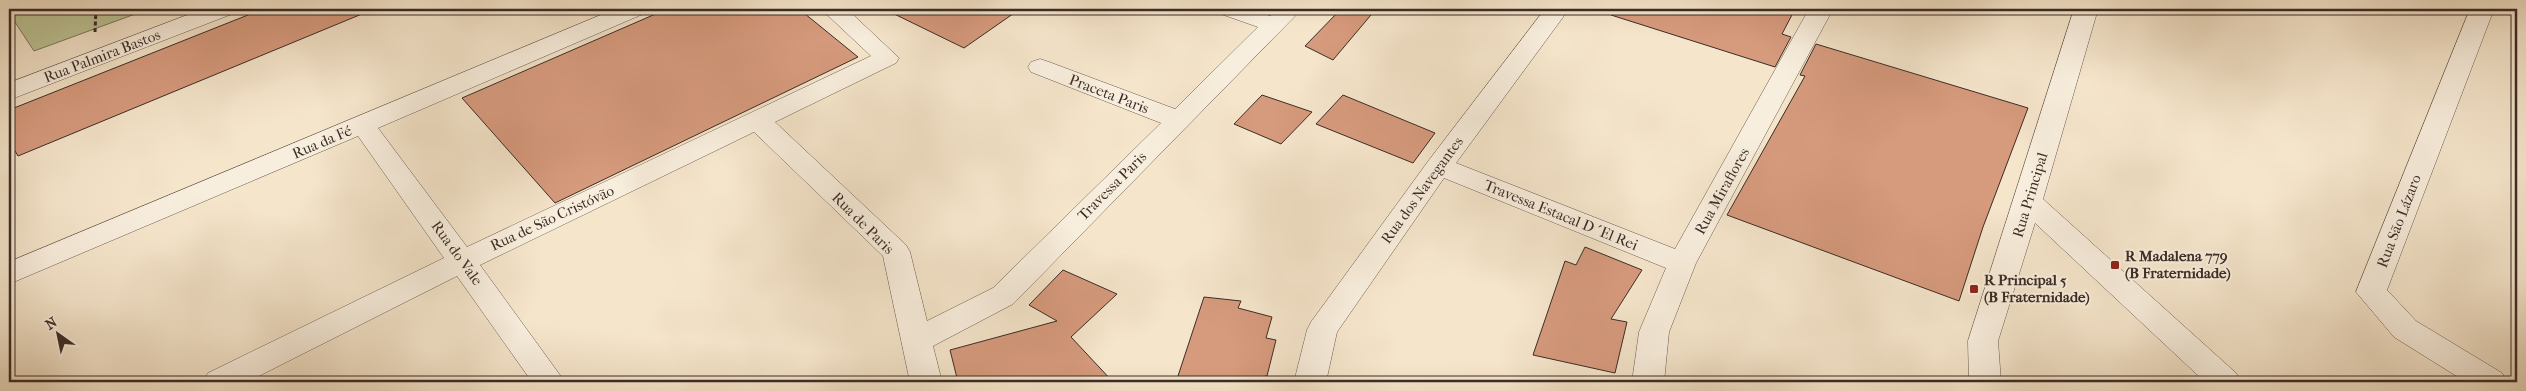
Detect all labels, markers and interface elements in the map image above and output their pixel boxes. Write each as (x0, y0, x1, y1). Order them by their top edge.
street label: Rua Palmira Bastos (41, 25, 163, 87)
street label: Praceta Paris (1067, 71, 1152, 118)
street label: Rua da Fé (289, 121, 355, 163)
street label: Rua dos Navegantes (1377, 133, 1467, 247)
street label: Rua Miraflores (1691, 144, 1753, 237)
street label: Travessa Paris (1074, 147, 1151, 224)
street label: Rua Principal (2009, 150, 2051, 240)
street label: Rua São Lázaro (2373, 172, 2425, 270)
street label: Travessa Estacal D´El Rei (1481, 176, 1641, 254)
street label: Rua de São Cristóvão (487, 181, 617, 255)
street label: Rua de Paris (828, 188, 898, 258)
street label: Rua do Vale (428, 217, 487, 289)
place label: R Madalena 779 (B Fraternidade) (2125, 247, 2231, 282)
marker: R Madalena 779 (B Fraternidade) (2109, 259, 2121, 271)
place label: R Principal 5 (B Fraternidade) (1984, 271, 2090, 306)
marker: R Principal 5 (B Fraternidade) (1968, 283, 1980, 295)
north arrow (32, 308, 82, 358)
text: N (42, 313, 61, 334)

